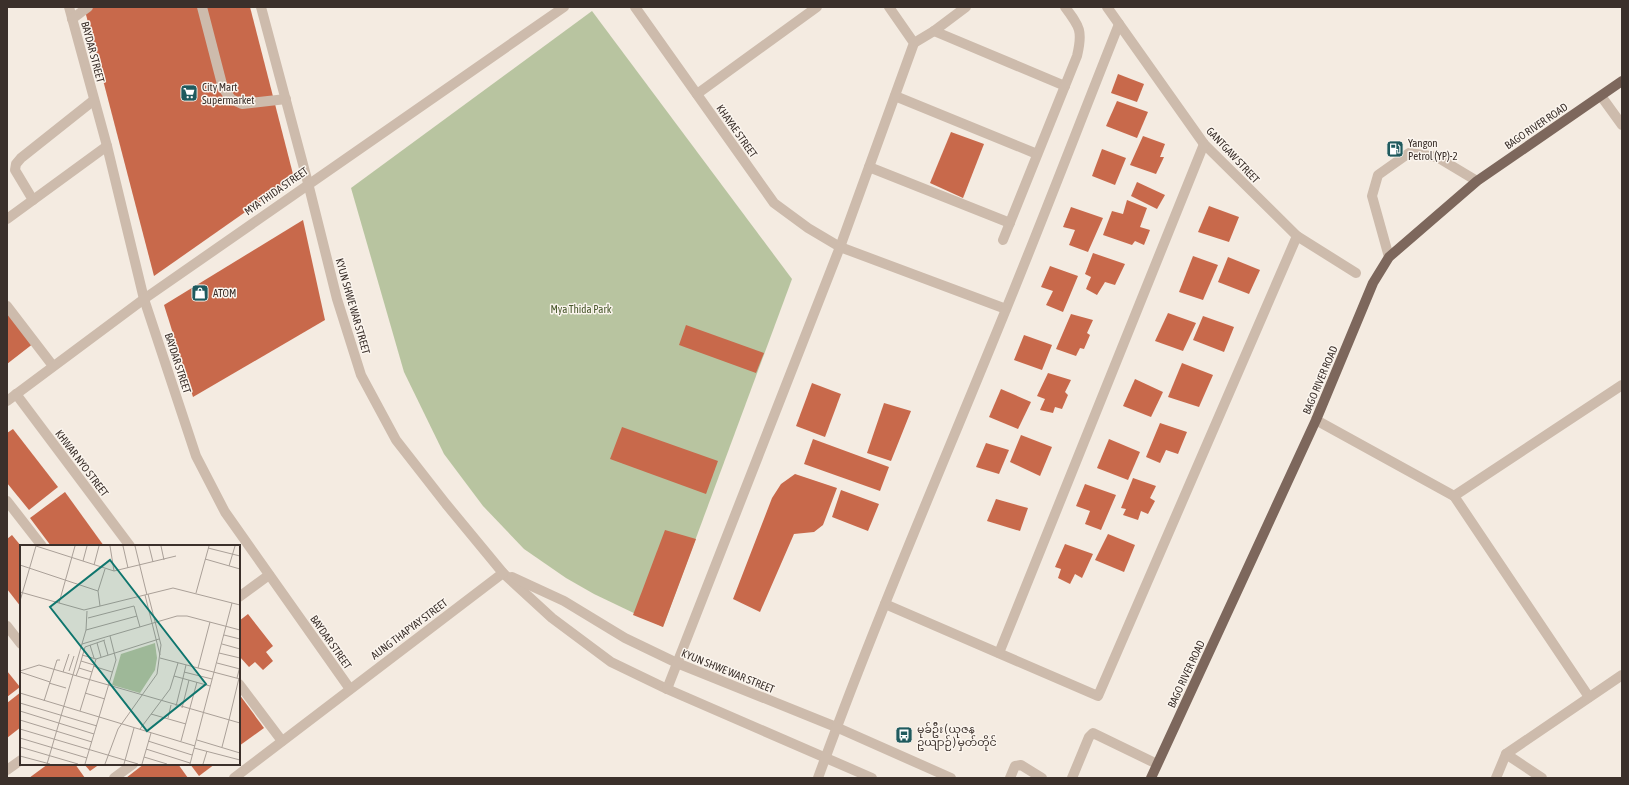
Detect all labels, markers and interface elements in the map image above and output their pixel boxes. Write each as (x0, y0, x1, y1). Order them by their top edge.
street label: BAYDAR STREET (79, 20, 107, 84)
place label: City Mart Supermarket (202, 81, 254, 106)
supermarket icon: City Mart Supermarket (179, 83, 199, 103)
street label: BAGO RIVER ROAD (1502, 101, 1570, 151)
street label: KHAYAE STREET (714, 102, 760, 160)
street label: GANTGAW STREET (1204, 125, 1262, 186)
place label: Yangon Petrol (YP)-2 (1408, 137, 1458, 162)
fuel station icon: Yangon Petrol (YP)-2 (1385, 139, 1405, 159)
street label: MYA THIDA STREET (242, 165, 310, 217)
street label: KYUN SHWE WAR STREET (334, 257, 372, 356)
shop icon: ATOM (190, 283, 210, 303)
place label: ATOM (213, 287, 236, 299)
park label: Mya Thida Park (550, 303, 612, 315)
street label: BAYDAR STREET (163, 331, 193, 395)
street label: BAGO RIVER ROAD (1300, 344, 1340, 416)
street label: KHWAR NYO STREET (53, 427, 111, 499)
inset map (20, 545, 240, 765)
street label: AUNG THAPYAY STREET (368, 596, 450, 662)
street label: BAYDAR STREET (308, 613, 354, 671)
street label: BAGO RIVER ROAD (1165, 638, 1207, 710)
street label: KYUN SHWE WAR STREET (680, 647, 776, 695)
place label: မုခ်ဦး ( ယုဇန ဥယျာဉ် ) မှတ်တိုင် (917, 722, 997, 751)
bus stop icon: မုခ်ဦး ( ယုဇန ဥယျာဉ် ) မှတ်တိုင် (894, 725, 914, 745)

